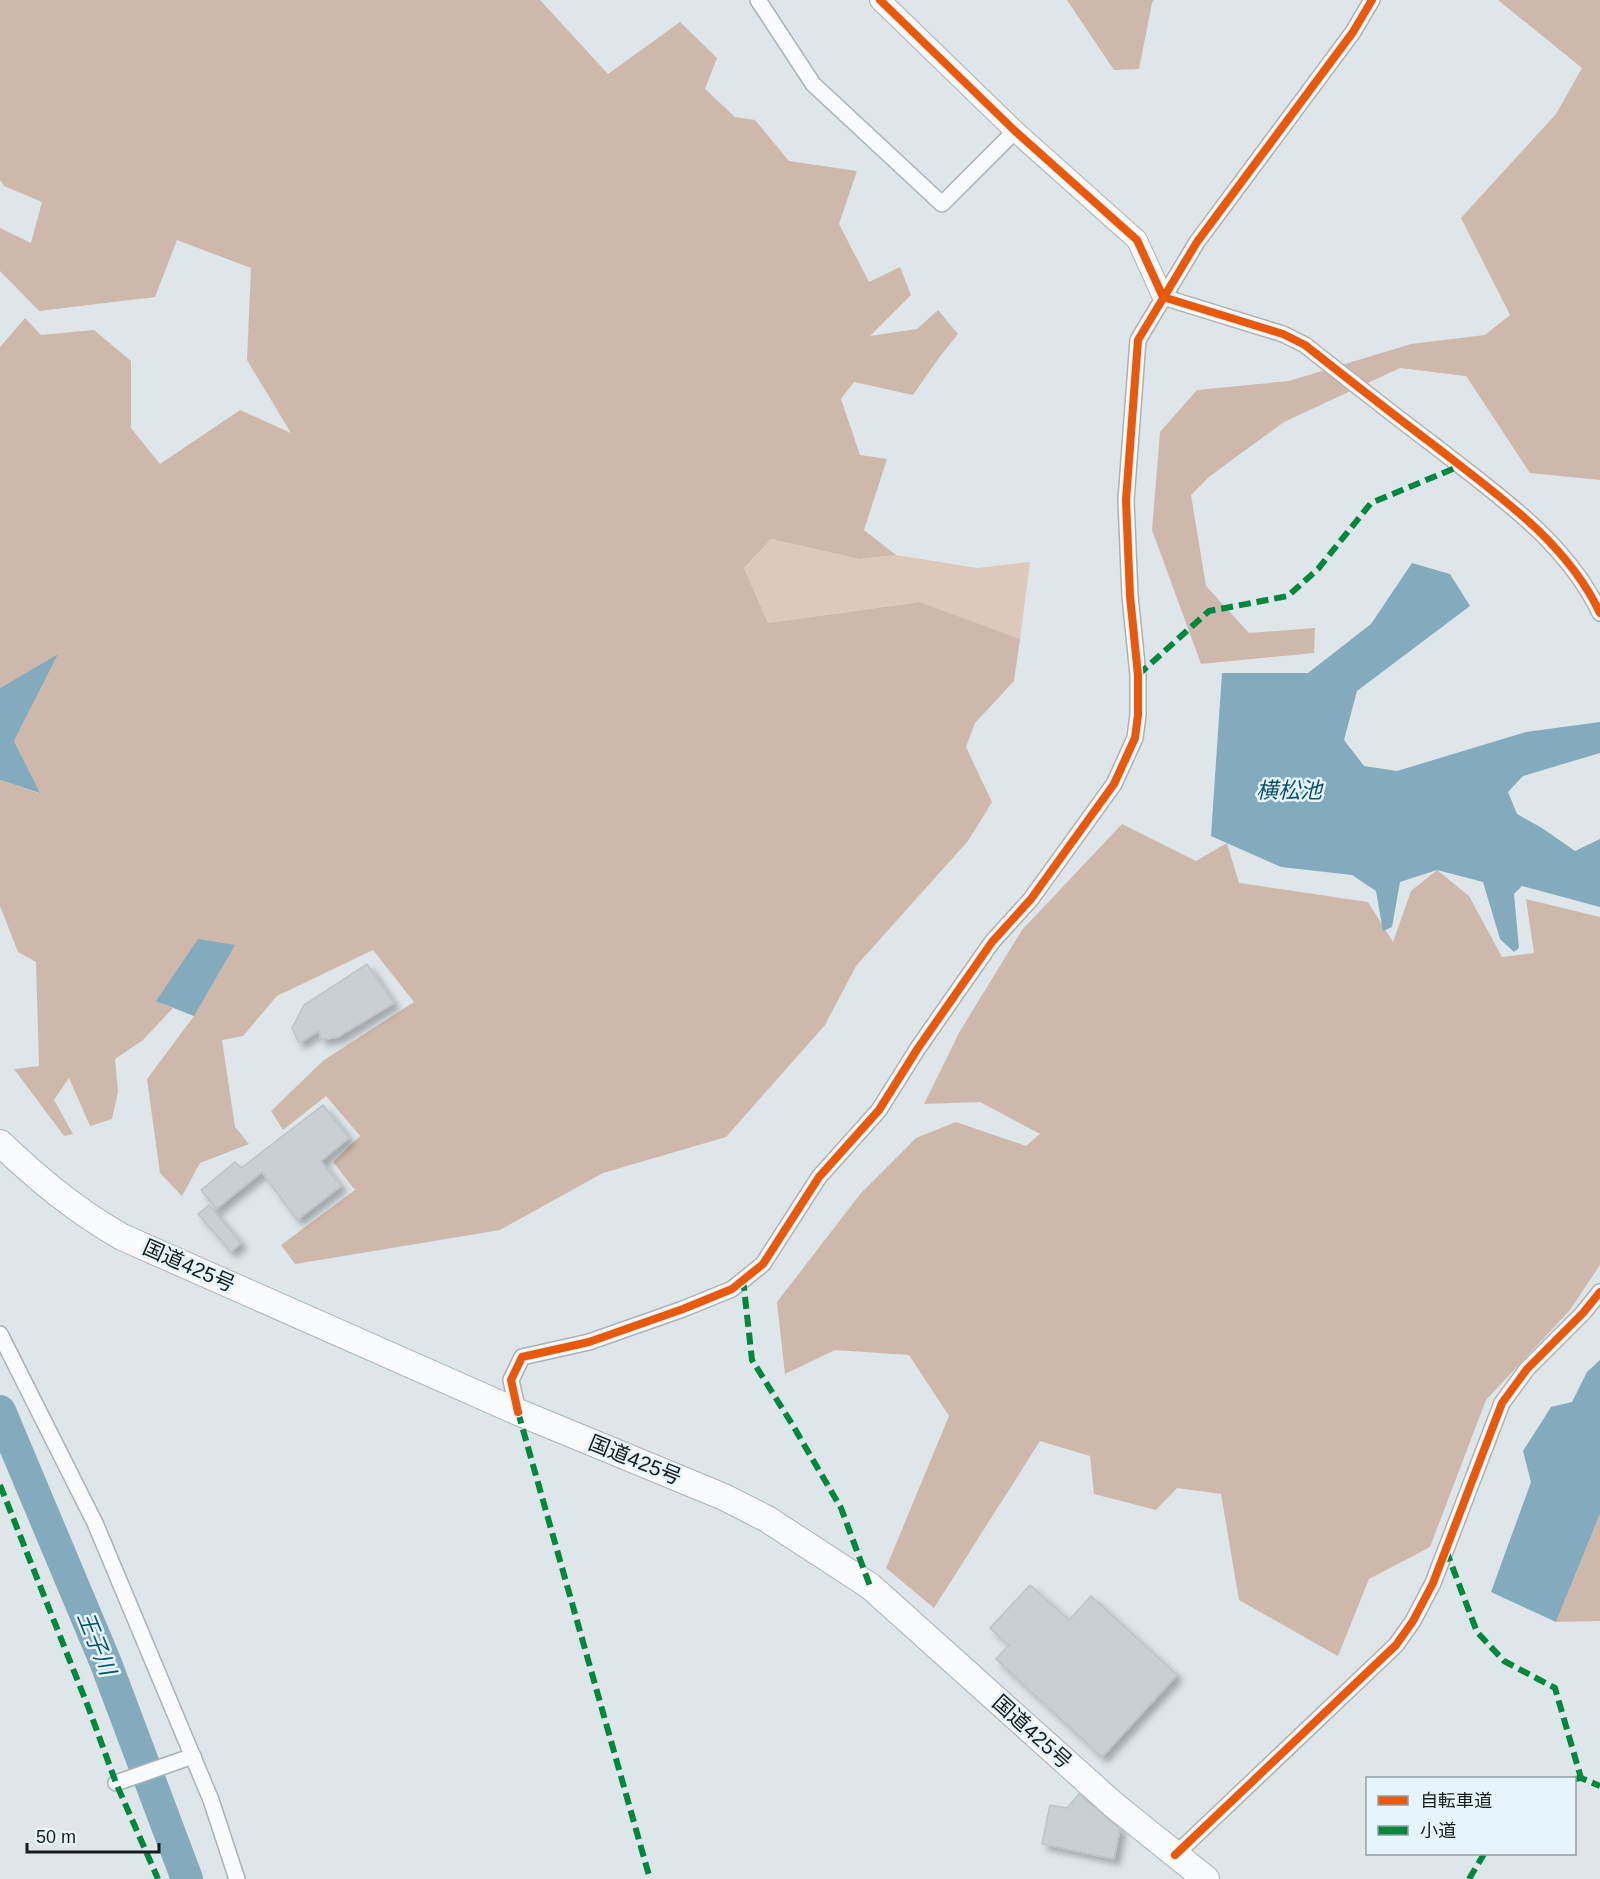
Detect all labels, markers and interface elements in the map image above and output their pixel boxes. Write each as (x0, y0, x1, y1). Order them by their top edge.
water label: 横松池 (1256, 778, 1324, 803)
street label: 国道425号 (140, 1235, 239, 1296)
street label: 国道425号 (585, 1431, 685, 1489)
water label: 王子川 (73, 1608, 121, 1680)
street label: 国道425号 (988, 1690, 1076, 1773)
legend (1366, 1777, 1576, 1855)
text: 自転車道 (1420, 1791, 1492, 1811)
scale bar (27, 1816, 159, 1854)
text: 小道 (1420, 1821, 1456, 1841)
text: 50 m (36, 1827, 76, 1847)

